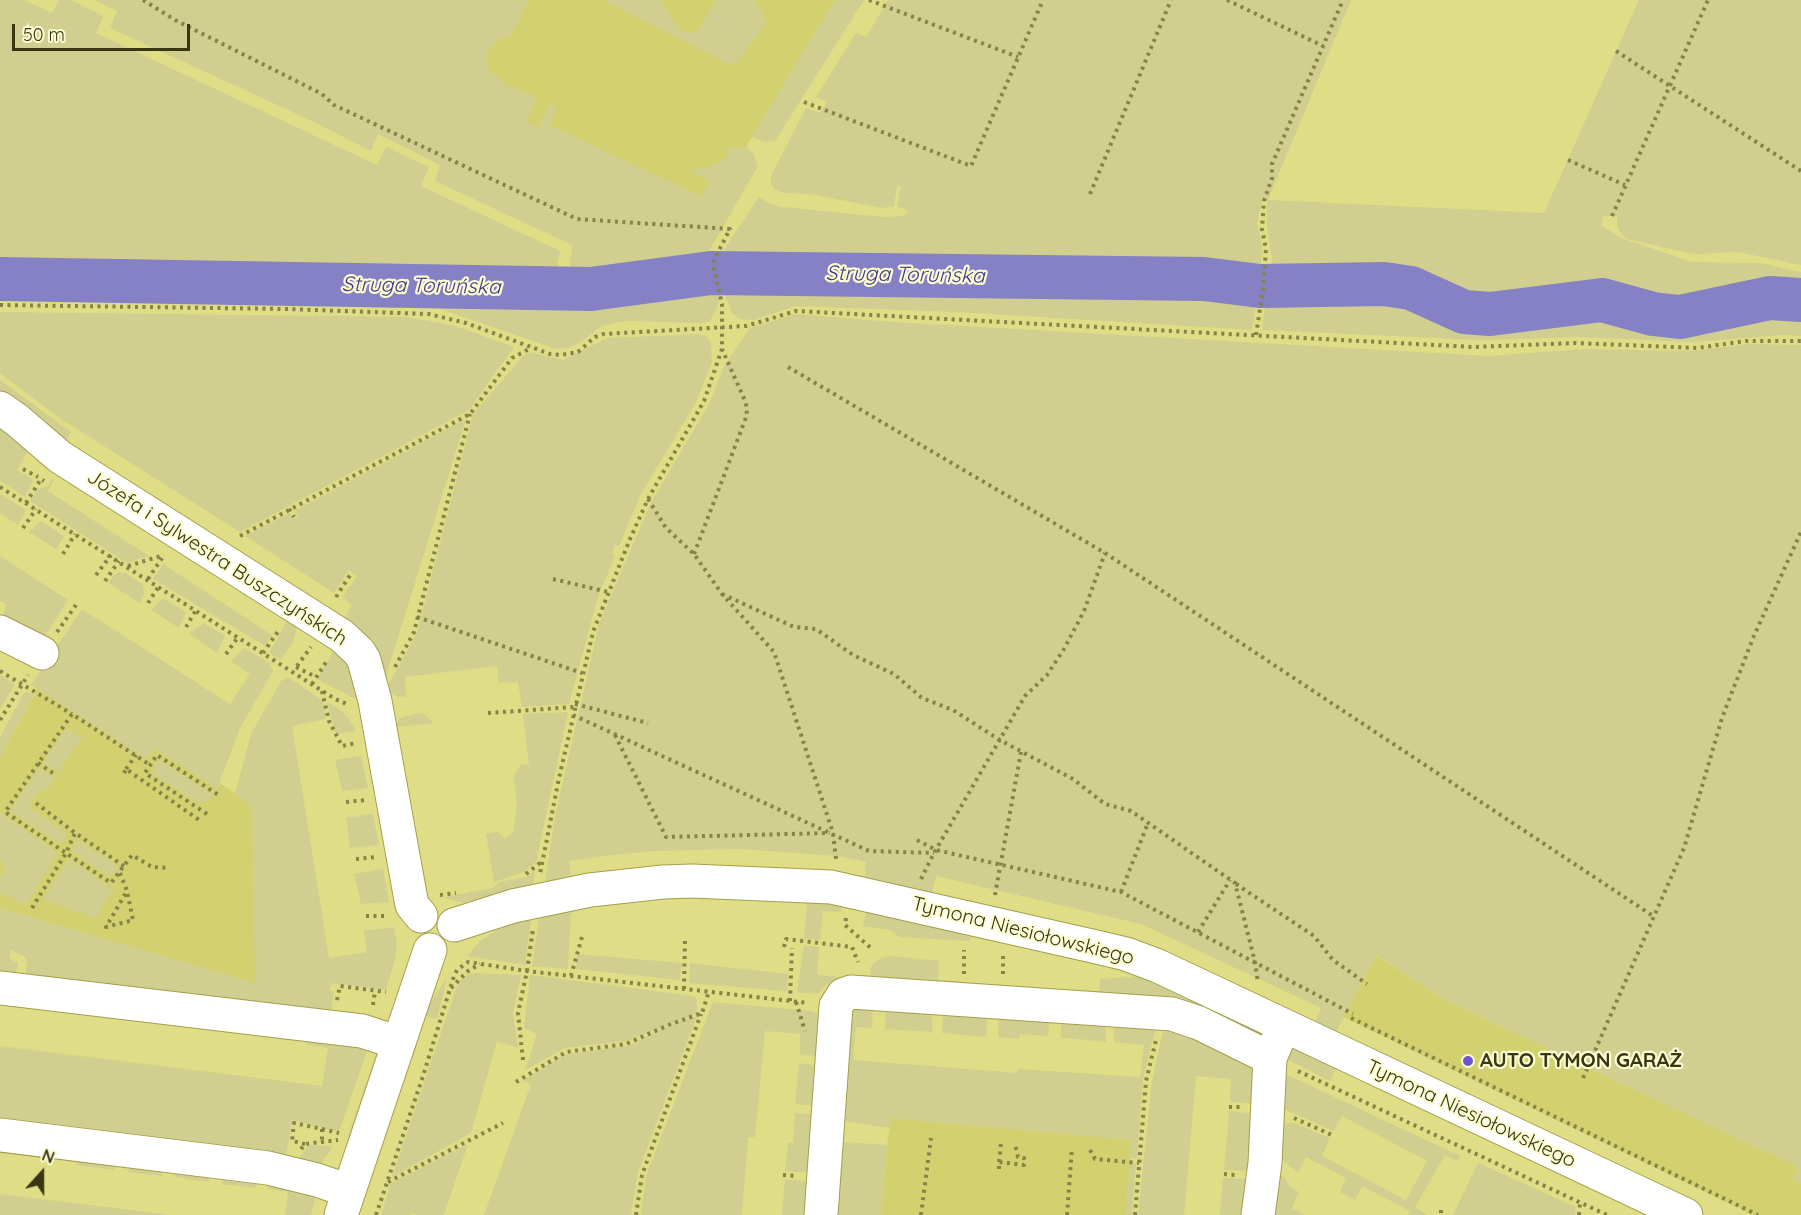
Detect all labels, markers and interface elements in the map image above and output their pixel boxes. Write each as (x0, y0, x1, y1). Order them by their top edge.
scale bar (15, 12, 194, 50)
text: 50 m (23, 23, 65, 46)
water label: Struga Toruńska (825, 261, 985, 289)
water label: Struga Toruńska (341, 272, 501, 300)
street label: Józefa i Sylwestra Buszczyńskich (83, 465, 351, 651)
street label: Tymona Niesiołowskiego (909, 892, 1137, 970)
place label: AUTO TYMON GARAŻ (1480, 1049, 1682, 1073)
marker: AUTO TYMON GARAŻ (1461, 1054, 1475, 1068)
street label: Tymona Niesiołowskiego (1362, 1055, 1580, 1173)
north arrow (12, 1143, 72, 1203)
text: N (39, 1145, 58, 1168)

